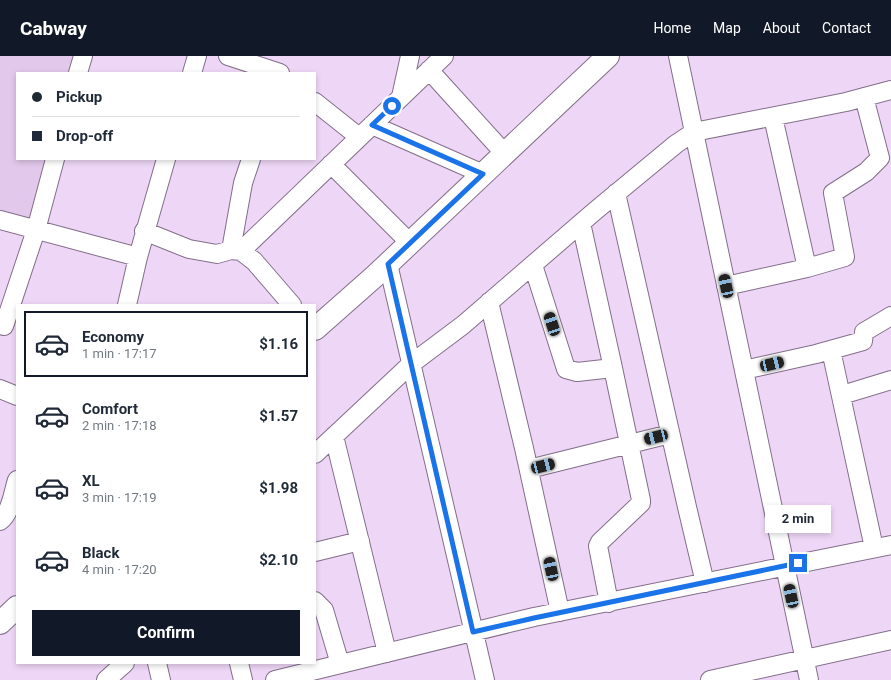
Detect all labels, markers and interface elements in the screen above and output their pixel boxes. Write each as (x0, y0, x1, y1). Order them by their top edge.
text: Cabway (20, 17, 87, 40)
text: Home (653, 20, 691, 36)
text: Map (713, 20, 741, 36)
text: About (763, 20, 800, 36)
text: Contact (822, 20, 871, 36)
text: Pickup (56, 88, 102, 106)
route start (383, 97, 401, 115)
text: Drop-off (56, 127, 113, 145)
car (718, 273, 734, 299)
car (543, 311, 561, 337)
icon: car (34, 326, 70, 362)
text: Economy (82, 328, 144, 346)
text: $1.16 (259, 335, 298, 353)
text: 1 min · 17:17 (82, 346, 157, 361)
car (759, 355, 785, 373)
icon: car (34, 398, 70, 434)
text: Comfort (82, 400, 138, 418)
text: $1.57 (259, 407, 298, 425)
text: 2 min · 17:18 (82, 418, 157, 433)
car (643, 428, 669, 446)
car (530, 457, 556, 475)
icon: car (34, 470, 70, 506)
text: XL (82, 472, 100, 490)
text: $1.98 (259, 479, 298, 497)
text: 3 min · 17:19 (82, 490, 157, 505)
callout: 2 min (765, 505, 831, 533)
text: 2 min (782, 511, 814, 526)
icon: car (34, 542, 70, 578)
text: Black (82, 544, 119, 562)
text: $2.10 (259, 551, 298, 569)
route end (789, 554, 807, 572)
car (543, 556, 559, 582)
text: 4 min · 17:20 (82, 562, 157, 577)
car (783, 583, 799, 609)
button: Confirm (32, 610, 300, 656)

